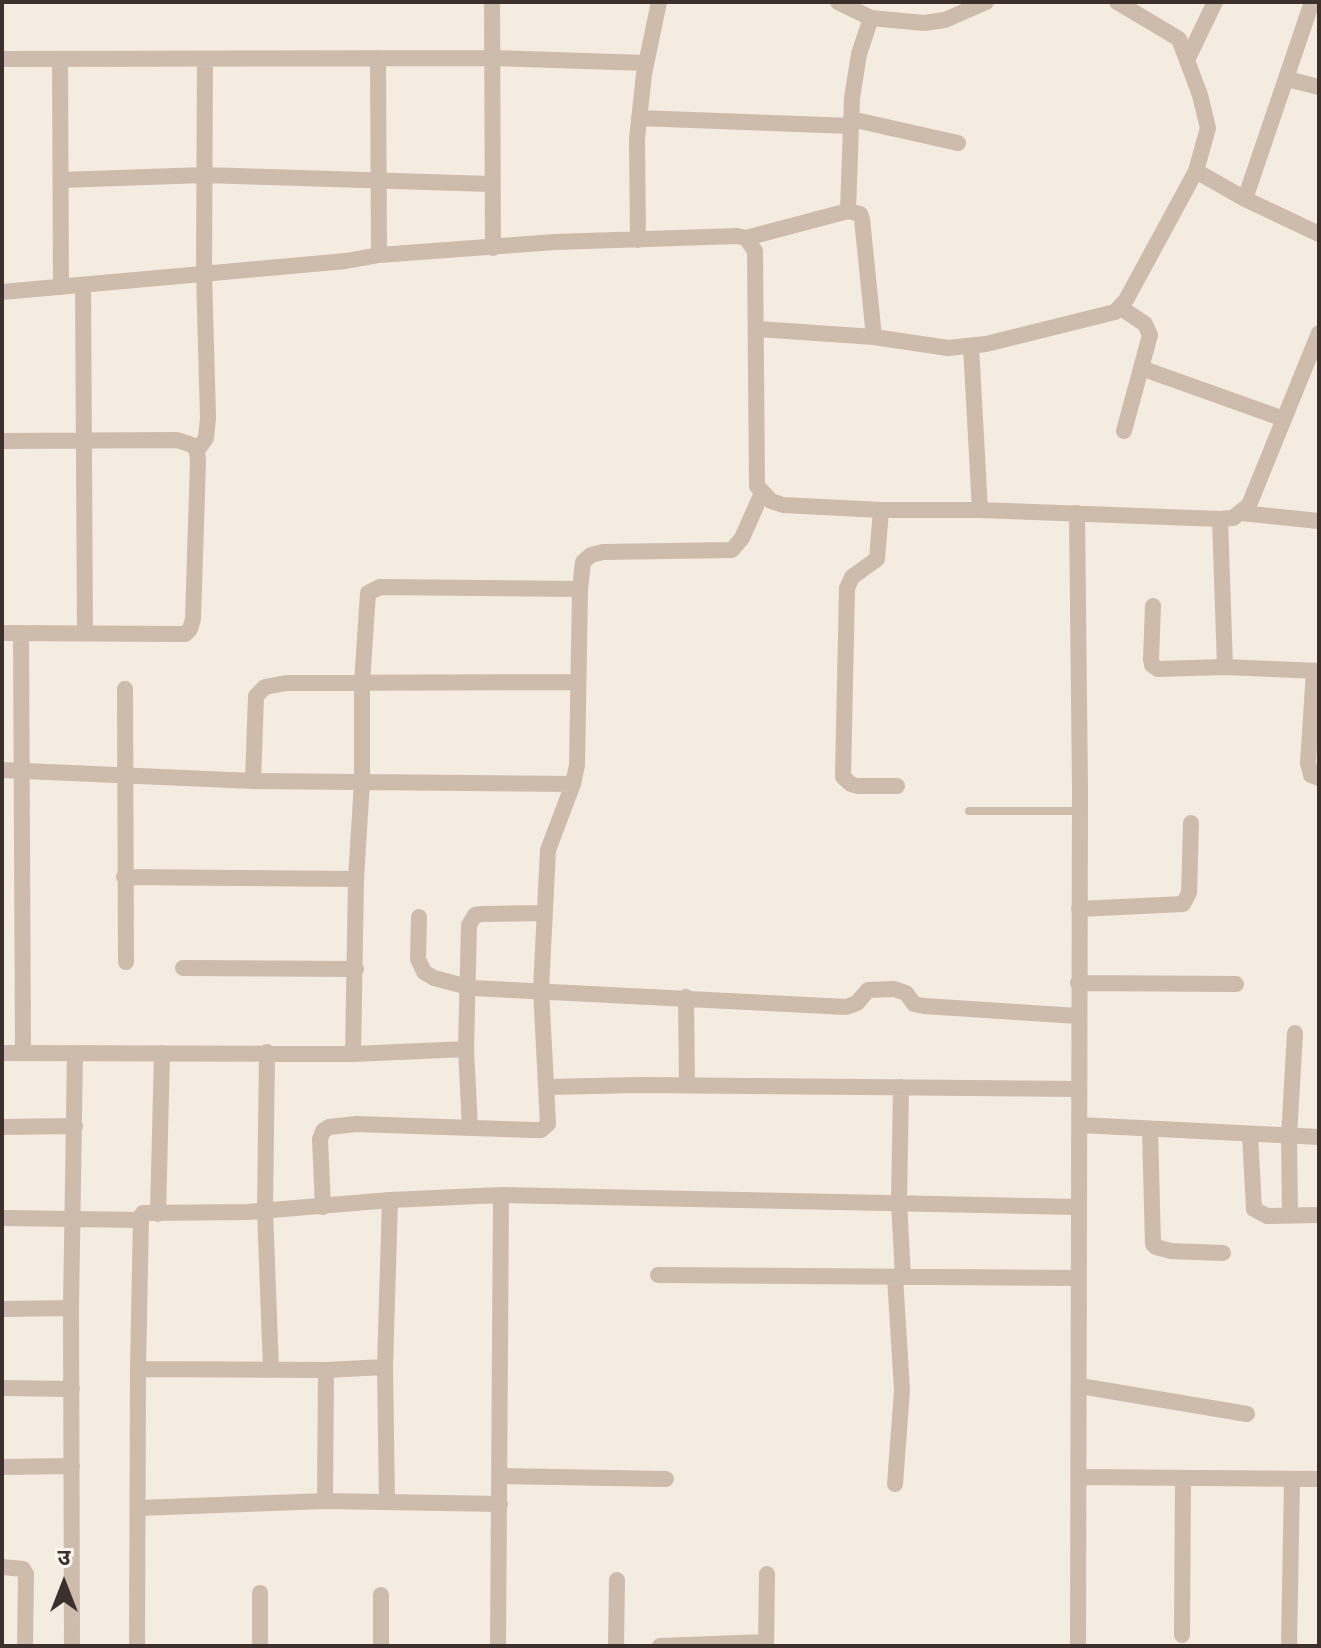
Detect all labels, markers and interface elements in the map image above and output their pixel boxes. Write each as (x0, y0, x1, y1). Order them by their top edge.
north arrow (24, 1544, 104, 1624)
text: उ (58, 1546, 70, 1573)

